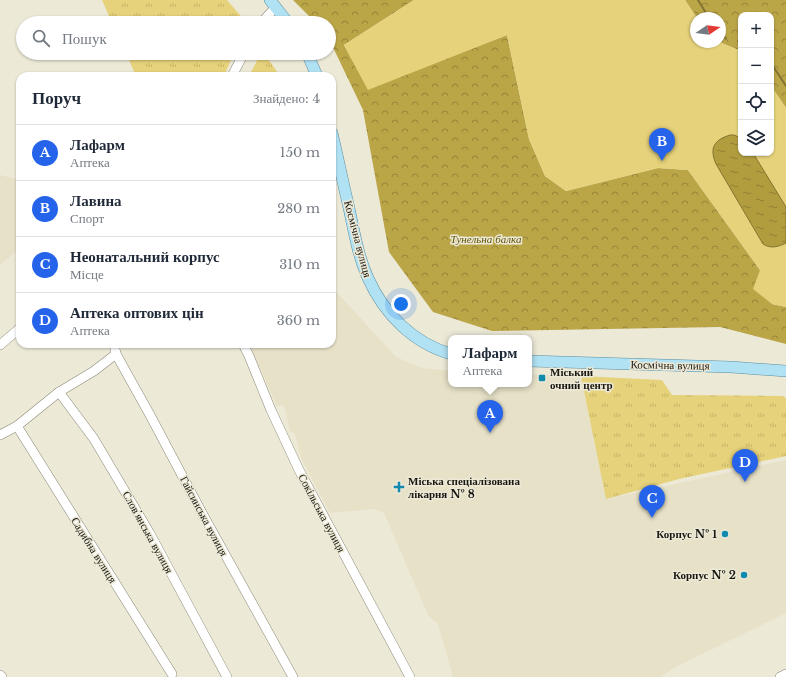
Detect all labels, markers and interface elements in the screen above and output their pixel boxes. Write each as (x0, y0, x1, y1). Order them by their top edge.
north arrow (690, 12, 726, 48)
map controls (738, 12, 774, 156)
button: + (738, 12, 774, 48)
search box (16, 16, 336, 60)
icon: search (30, 27, 52, 49)
text: Пошук (62, 29, 107, 48)
button: − (738, 48, 774, 84)
button: locate (738, 84, 774, 120)
text: Поруч (32, 88, 81, 109)
text: Знайдено: 4 (253, 90, 320, 107)
button: layers (738, 120, 774, 156)
pin: B (649, 128, 675, 161)
text: Лафарм (70, 135, 125, 154)
text: A (40, 144, 50, 161)
text: 150 m (280, 144, 320, 161)
text: Аптека (70, 154, 110, 171)
text: Лавина (70, 191, 122, 210)
street label: Космічна вулиця (341, 199, 375, 279)
text: B (40, 200, 50, 217)
text: 280 m (277, 200, 320, 217)
text: Спорт (70, 210, 104, 227)
park label: Тунельна балка (451, 232, 522, 246)
text: Неонатальний корпус (70, 247, 220, 266)
text: C (40, 256, 50, 273)
text: 310 m (279, 256, 320, 273)
text: Місце (70, 266, 104, 283)
your location (391, 294, 411, 314)
text: Аптека оптових цін (70, 303, 204, 322)
text: D (39, 312, 51, 329)
text: 360 m (277, 312, 320, 329)
text: Аптека (70, 322, 110, 339)
popup (448, 335, 532, 387)
text: Лафарм (463, 343, 517, 362)
street label: Космічна вулиця (630, 357, 710, 373)
text: Аптека (463, 362, 502, 379)
place label: Міський очний центр (550, 365, 613, 392)
marker: Міський очний центр (537, 373, 547, 383)
pin: A (477, 400, 503, 433)
pin: D (732, 449, 758, 482)
street label: Сокільська вулиця (295, 471, 349, 555)
street label: Гайсинська вулиця (177, 474, 231, 558)
place label: Міська спеціалізована лікарня № 8 (408, 474, 520, 501)
marker: Міська спеціалізована лікарня № 8 (393, 481, 405, 493)
pin: C (639, 485, 665, 518)
street label: Словʼянська вулиця (120, 488, 176, 576)
street label: Садибна вулиця (68, 514, 120, 586)
place label: Корпус № 1 (656, 527, 717, 541)
marker: Корпус № 1 (720, 529, 730, 539)
place label: Корпус № 2 (673, 568, 736, 582)
marker: Корпус № 2 (739, 570, 749, 580)

